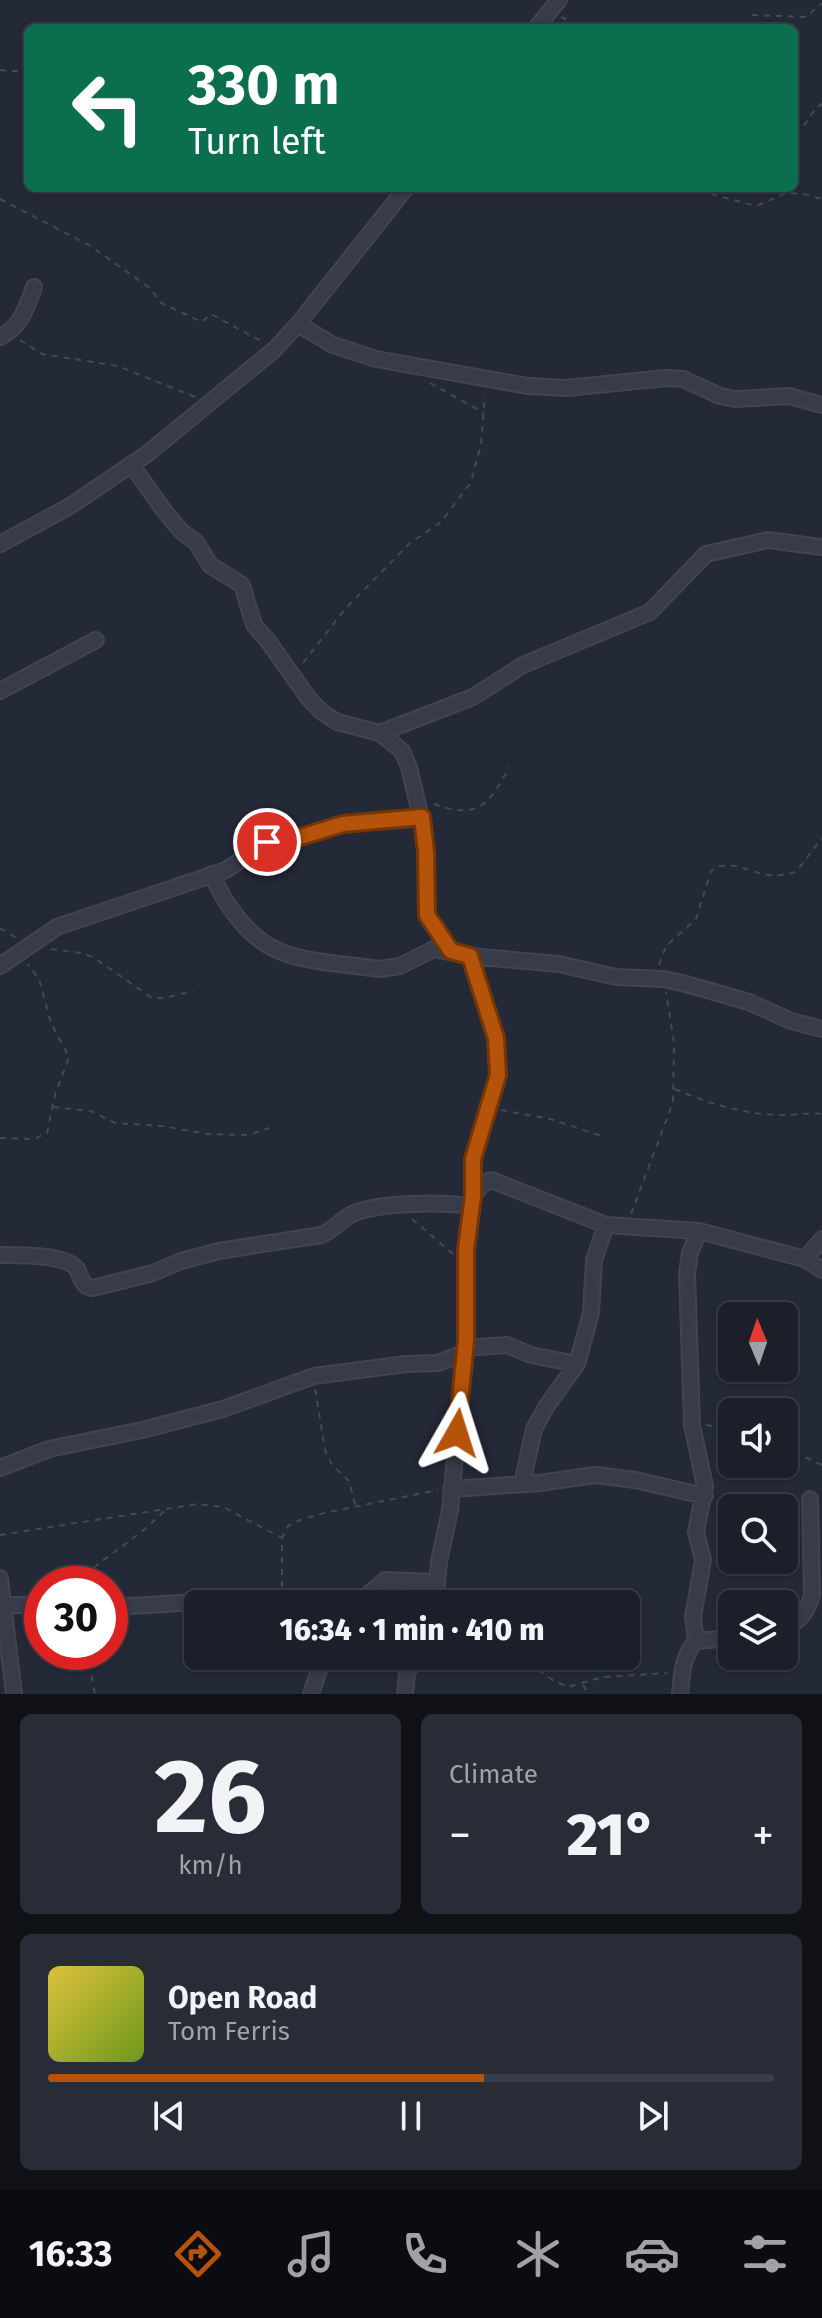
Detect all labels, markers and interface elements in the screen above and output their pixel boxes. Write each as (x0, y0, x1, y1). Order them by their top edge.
text: 330 m (188, 52, 340, 119)
icon: left (56, 56, 160, 160)
text: Turn left (188, 120, 326, 164)
pin (233, 808, 301, 876)
icon: arrive (245, 820, 289, 864)
north arrow (718, 1302, 798, 1382)
map controls (718, 1302, 798, 1670)
position arrow (415, 1391, 499, 1475)
button: sound (718, 1398, 798, 1478)
button: search (718, 1494, 798, 1574)
speed limit sign: 30 (24, 1566, 128, 1670)
button: layers (718, 1590, 798, 1670)
text: 16:34 · 1 min · 410 m (280, 1612, 544, 1648)
text: 26 (154, 1735, 267, 1860)
text: Climate (449, 1759, 538, 1790)
text: 21° (567, 1799, 656, 1871)
text: − (449, 1809, 471, 1862)
text: + (752, 1809, 774, 1862)
text: km/h (178, 1850, 243, 1881)
text: Open Road (168, 1980, 317, 2016)
text: Tom Ferris (168, 2016, 290, 2047)
icon: previous (147, 2094, 191, 2138)
icon: pause (389, 2094, 433, 2138)
icon: next (631, 2094, 675, 2138)
icon: directions (170, 2226, 226, 2282)
icon: music (283, 2226, 339, 2282)
icon: phone (397, 2226, 453, 2282)
icon: climate (510, 2226, 566, 2282)
icon: car (624, 2226, 680, 2282)
icon: filters (737, 2226, 793, 2282)
text: 16:33 (29, 2232, 112, 2276)

